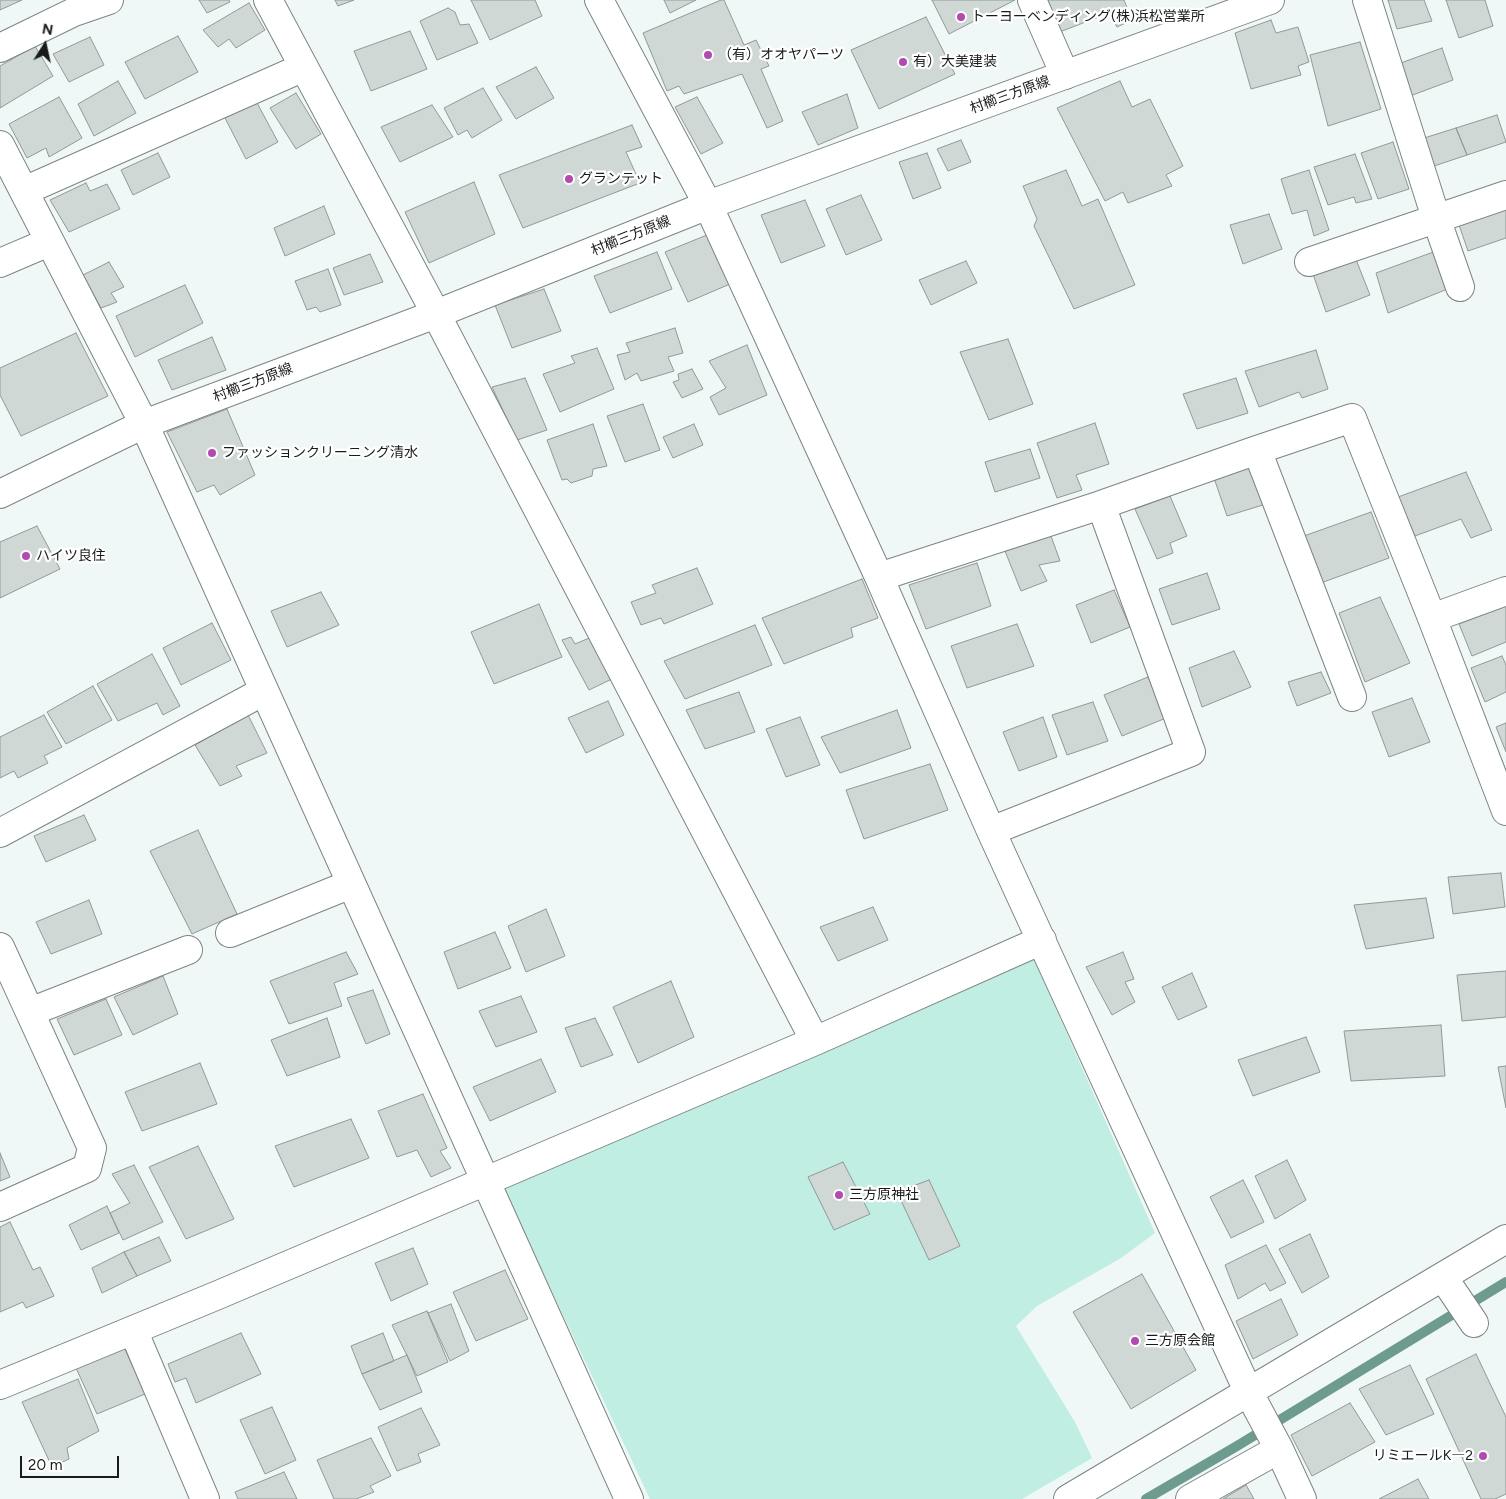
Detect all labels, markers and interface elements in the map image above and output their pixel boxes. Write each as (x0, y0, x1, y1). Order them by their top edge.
place label: トーヨーベンディング(株)浜松営業所 (971, 9, 1205, 25)
marker: トーヨーベンディング(株)浜松営業所 (955, 11, 967, 23)
north arrow (20, 20, 70, 70)
text: N (41, 20, 54, 39)
place label: （有）オオヤパーツ (718, 47, 844, 63)
marker: （有）オオヤパーツ (702, 49, 714, 61)
place label: 有）大美建装 (913, 54, 997, 70)
marker: 有）大美建装 (897, 56, 909, 68)
street label: 村櫛三方原線 (968, 73, 1052, 117)
place label: グランテット (579, 171, 663, 187)
marker: グランテット (563, 173, 575, 185)
street label: 村櫛三方原線 (589, 212, 673, 260)
street label: 村櫛三方原線 (211, 360, 295, 406)
place label: ファッションクリーニング清水 (222, 445, 418, 461)
marker: ファッションクリーニング清水 (206, 447, 218, 459)
place label: ハイツ良住 (36, 548, 106, 564)
marker: ハイツ良住 (20, 550, 32, 562)
place label: 三方原神社 (849, 1187, 919, 1203)
marker: 三方原神社 (833, 1189, 845, 1201)
place label: 三方原会館 (1145, 1333, 1215, 1349)
marker: 三方原会館 (1129, 1335, 1141, 1347)
scale bar (22, 1446, 121, 1478)
place label: リミエールK―2 (1373, 1448, 1473, 1464)
marker: リミエールK―2 (1477, 1450, 1489, 1462)
text: 20 m (28, 1456, 62, 1474)

